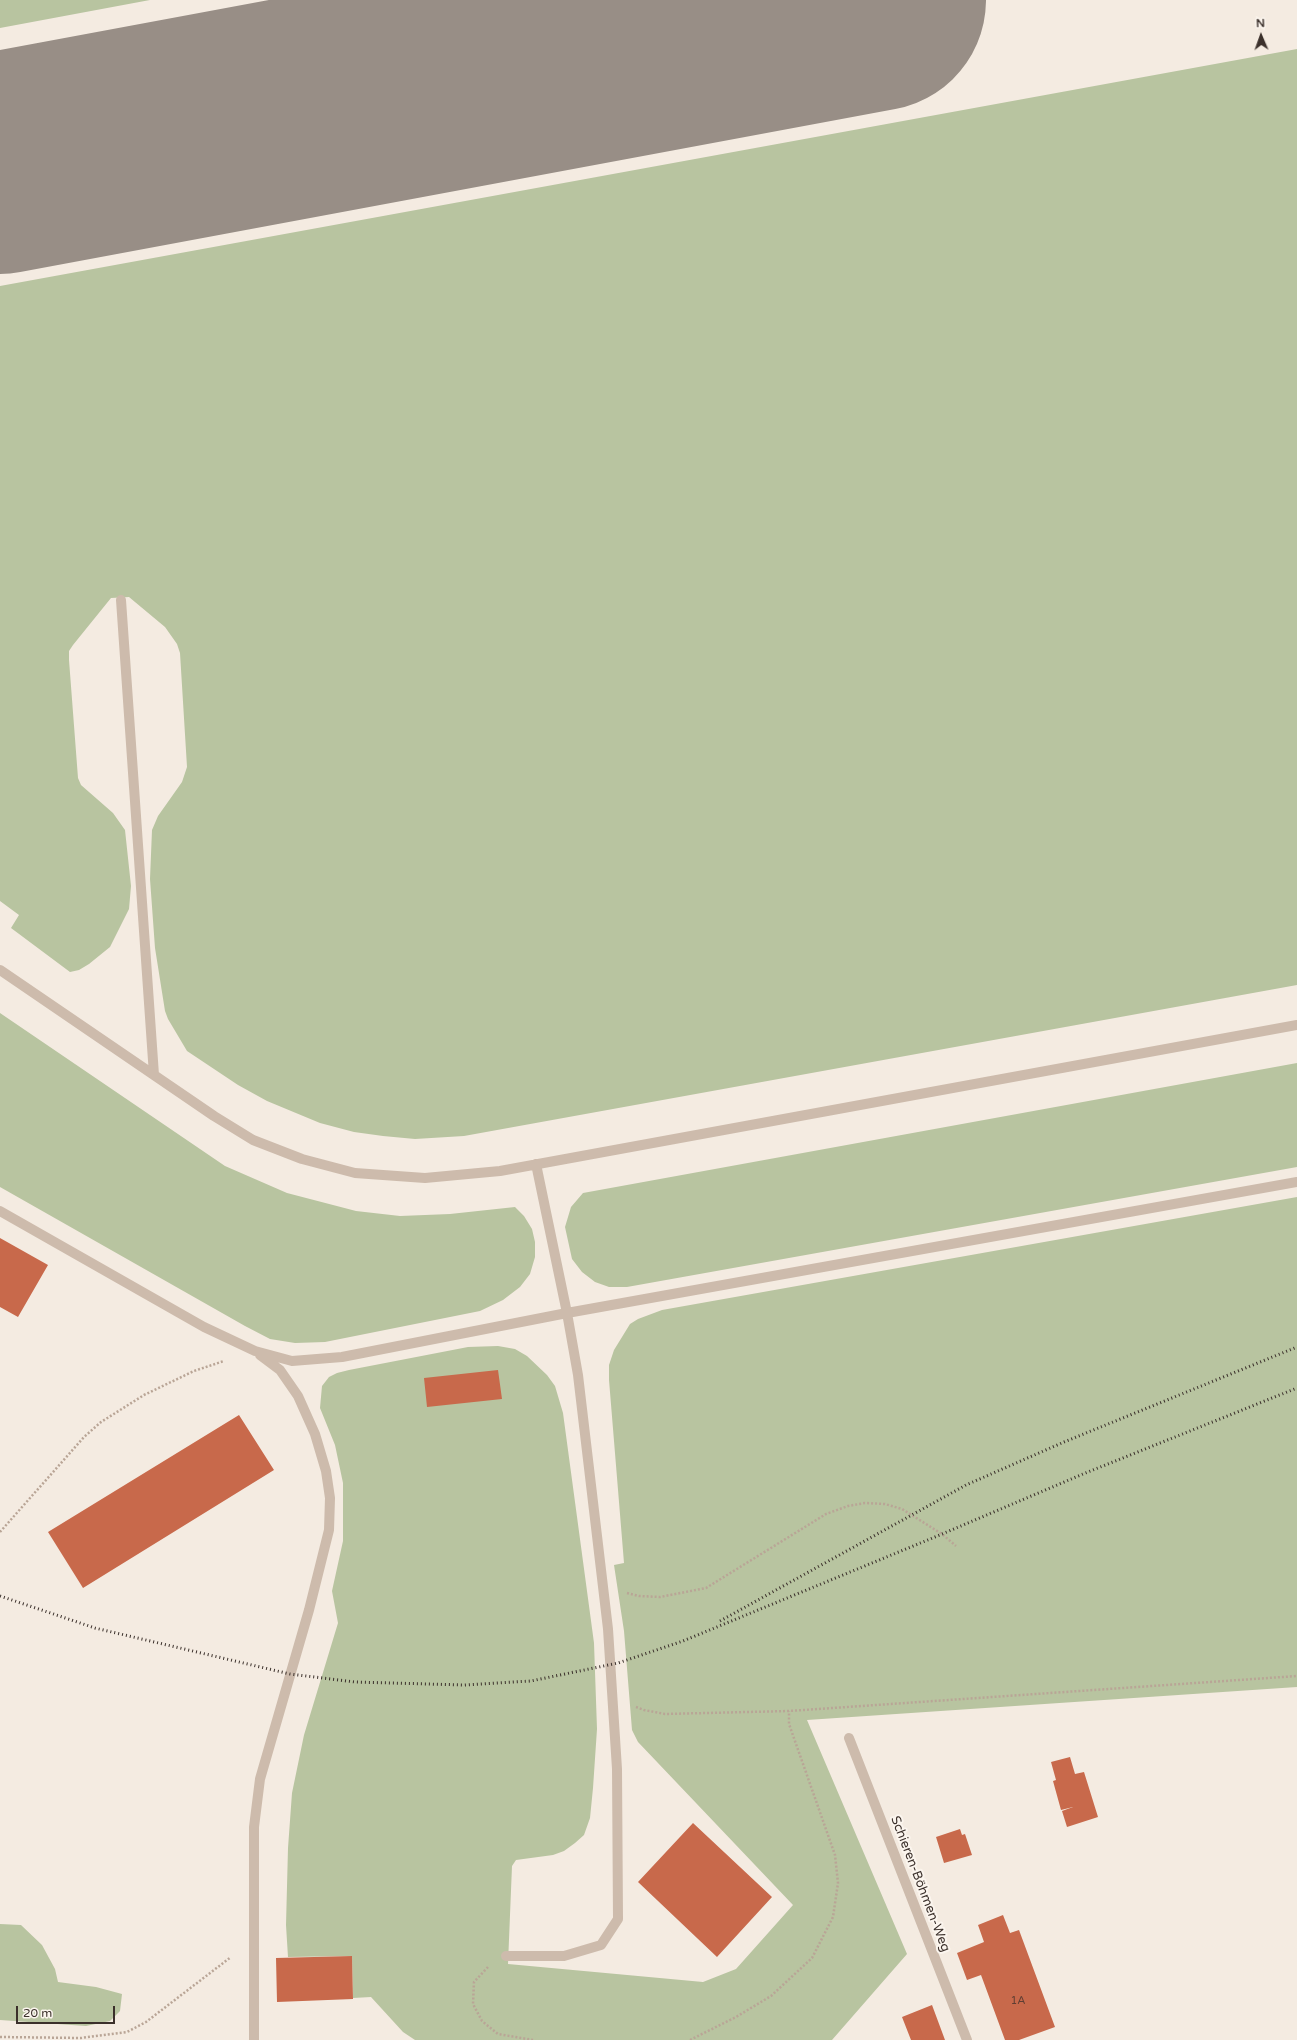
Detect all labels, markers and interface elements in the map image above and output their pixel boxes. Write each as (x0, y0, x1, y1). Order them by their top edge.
north arrow (1241, 16, 1281, 56)
text: N (1256, 17, 1265, 30)
street label: Schieren-Böhmen-Weg (887, 1814, 953, 1954)
house number: 1A (1010, 1994, 1026, 2008)
scale bar (18, 1998, 117, 2024)
text: 20 m (23, 2006, 52, 2020)

